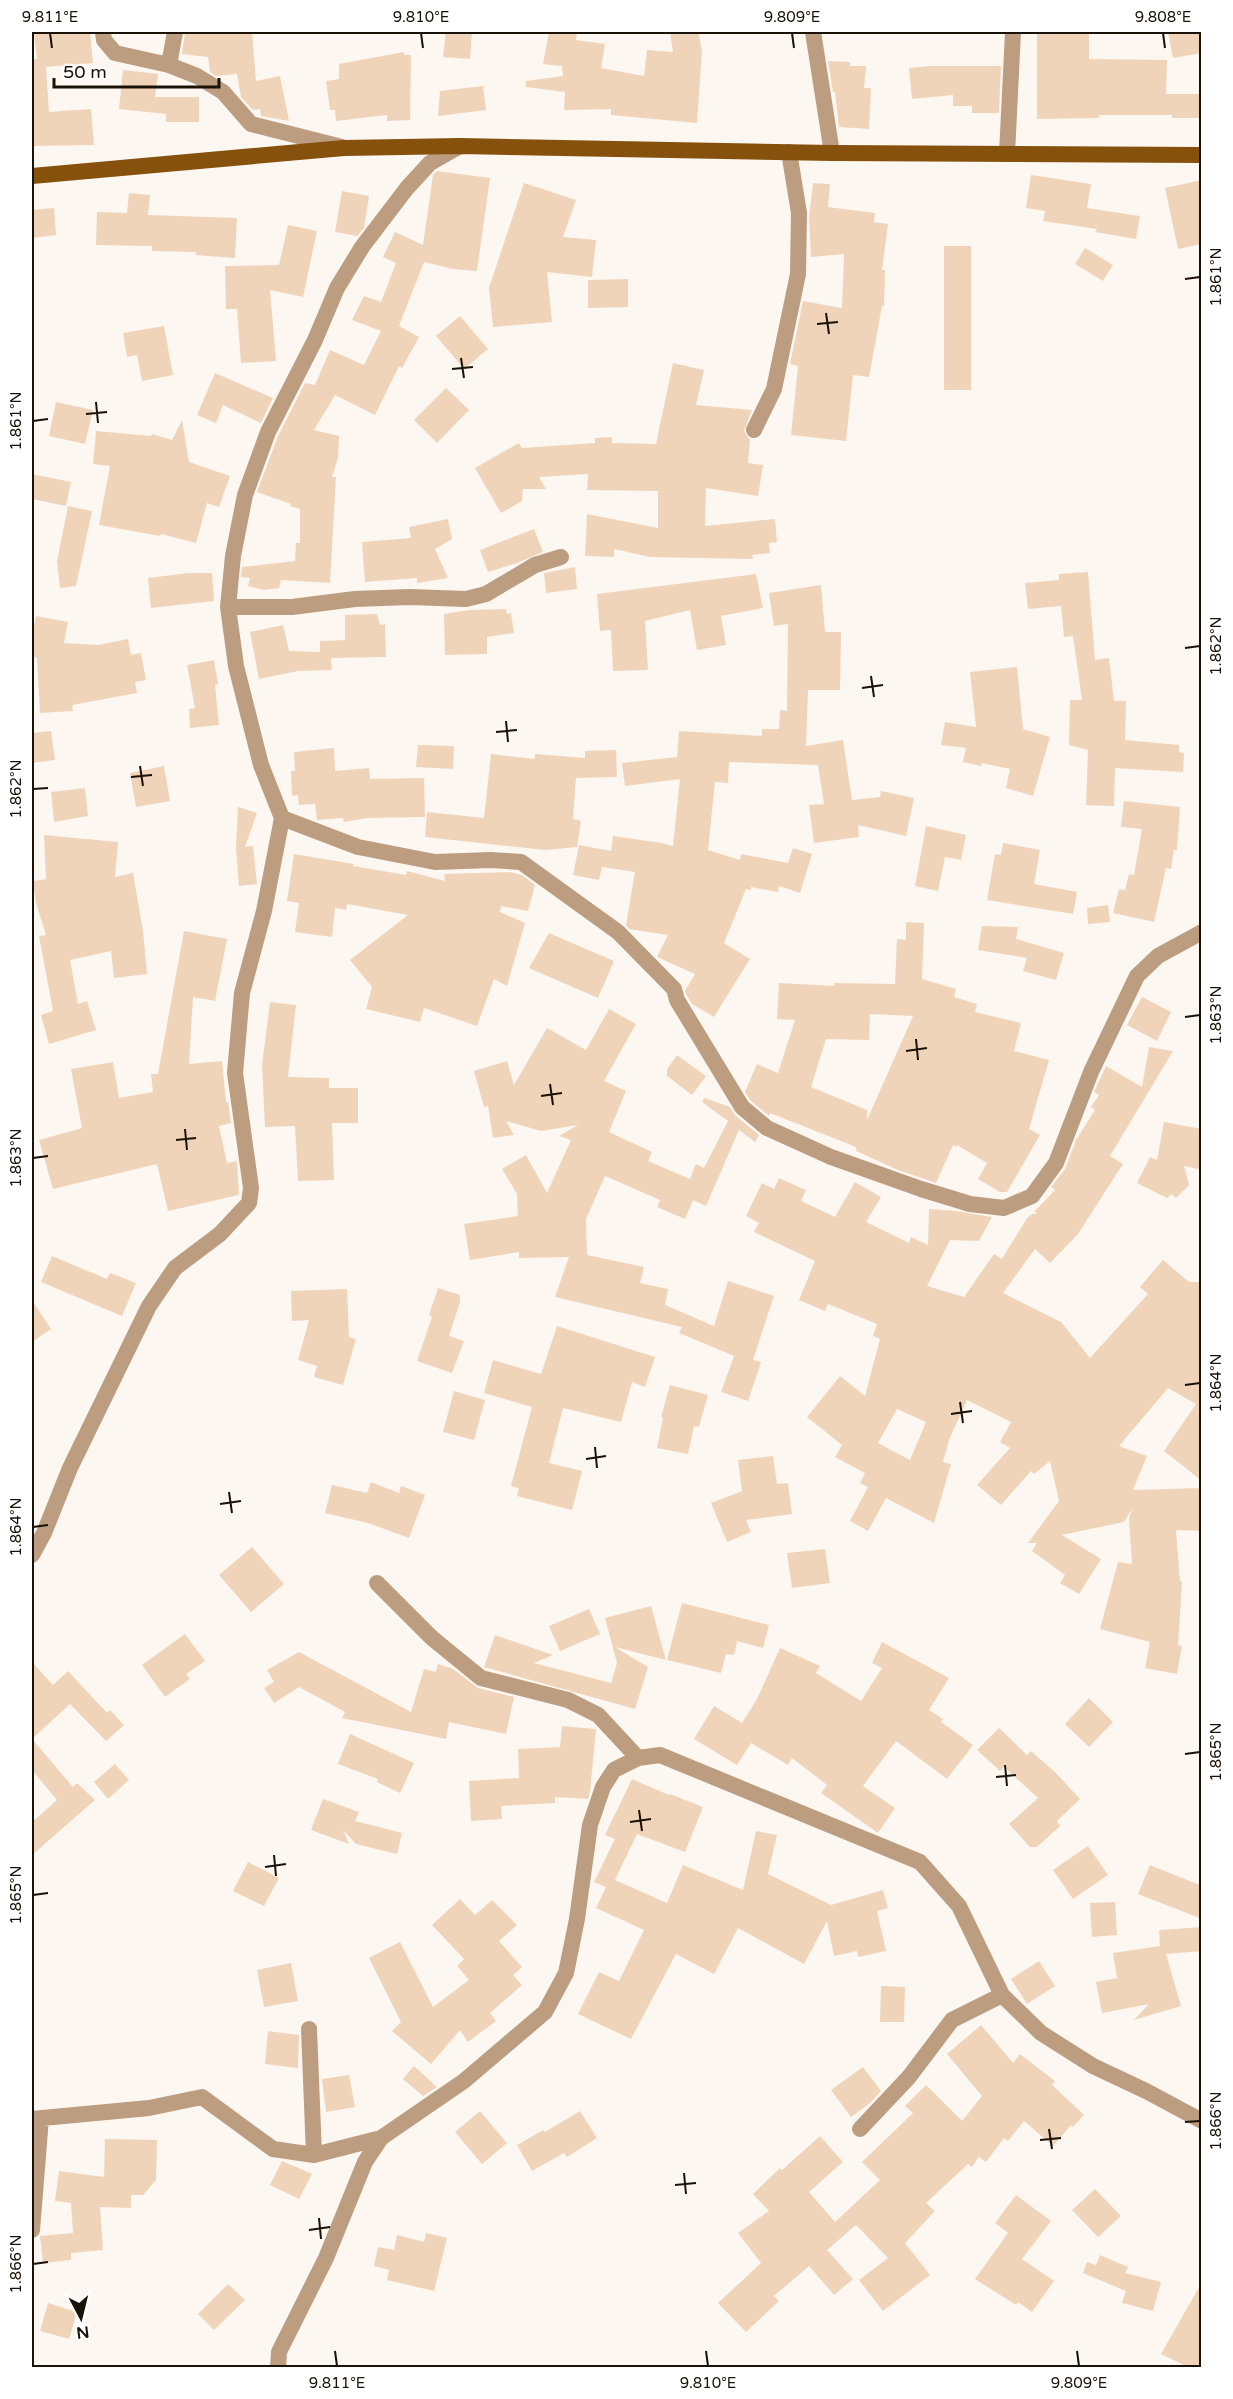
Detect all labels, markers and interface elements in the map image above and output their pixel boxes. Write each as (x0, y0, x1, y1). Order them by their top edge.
text: 9.811°E (22, 8, 78, 26)
text: 9.810°E (393, 8, 449, 26)
text: 9.809°E (764, 8, 820, 26)
text: 9.808°E (1135, 8, 1191, 26)
scale bar (54, 51, 219, 89)
text: 50 m (63, 61, 107, 83)
text: 1.861°N (1207, 247, 1225, 307)
text: 1.861°N (7, 391, 25, 451)
text: 1.862°N (1207, 616, 1225, 676)
text: 1.862°N (7, 759, 25, 819)
text: 1.863°N (1207, 985, 1225, 1045)
text: 1.863°N (7, 1128, 25, 1188)
text: 1.864°N (1207, 1353, 1225, 1413)
text: 1.864°N (7, 1497, 25, 1557)
text: 1.865°N (1207, 1723, 1225, 1781)
text: 1.865°N (7, 1866, 25, 1924)
text: 1.866°N (1207, 2091, 1225, 2151)
text: 1.866°N (7, 2234, 25, 2294)
north arrow (51, 2288, 111, 2348)
text: N (75, 2321, 90, 2343)
text: 9.811°E (309, 2374, 365, 2392)
text: 9.810°E (680, 2374, 736, 2392)
text: 9.809°E (1051, 2374, 1107, 2392)

